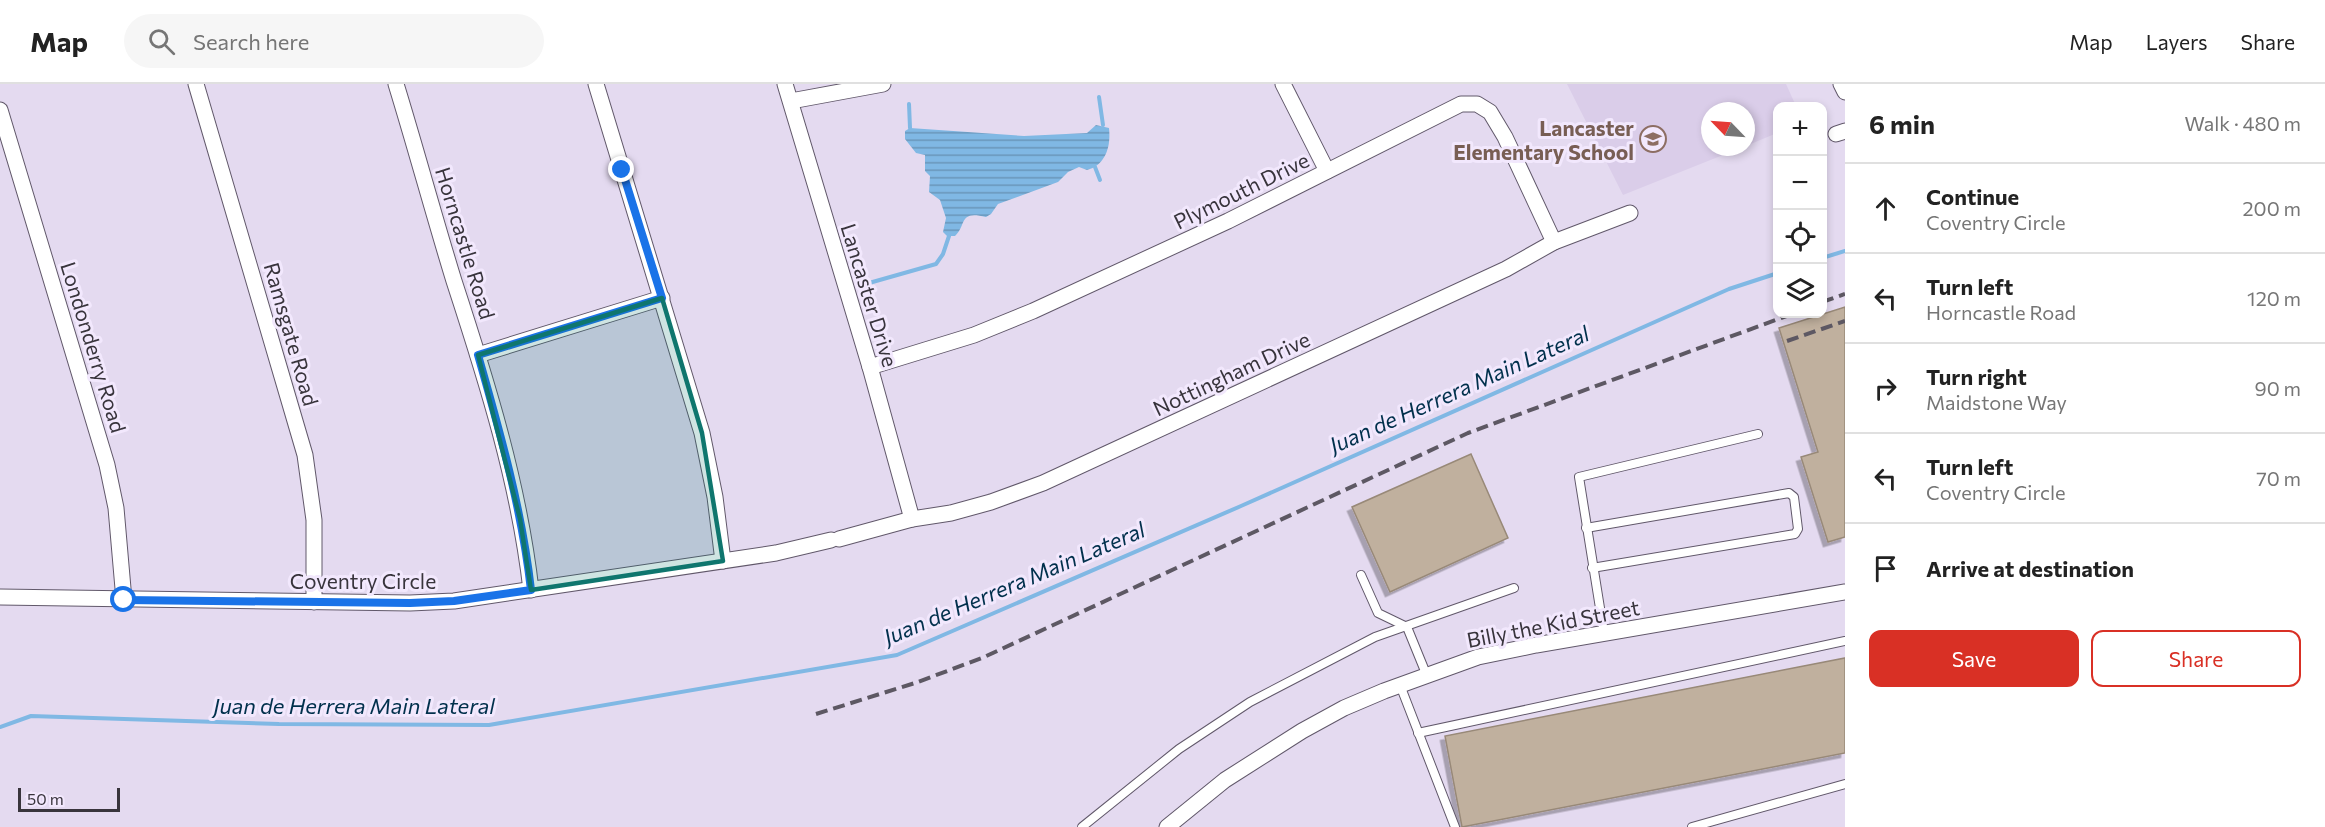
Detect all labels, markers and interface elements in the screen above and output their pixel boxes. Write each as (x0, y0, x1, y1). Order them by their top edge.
search box (124, 14, 544, 68)
text: Map (30, 24, 88, 58)
icon: search (145, 25, 178, 58)
text: Search here (193, 28, 309, 55)
text: Map (2069, 29, 2113, 54)
text: Layers (2146, 29, 2208, 54)
text: Share (2241, 29, 2295, 54)
north arrow (1701, 102, 1755, 156)
map controls (1773, 102, 1827, 318)
button: + (1773, 102, 1827, 156)
text: 6 min (1869, 108, 1935, 139)
text: Walk · 480 m (2184, 111, 2301, 135)
place label: Lancaster Elementary School (1453, 115, 1634, 164)
school or university icon: Lancaster Elementary School (1638, 124, 1668, 154)
street label: Plymouth Drive (1169, 146, 1313, 234)
route end (608, 156, 634, 182)
button: − (1773, 156, 1827, 210)
street label: Horncastle Road (431, 164, 501, 322)
text: Continue (1926, 183, 2019, 210)
icon: ahead (1869, 192, 1902, 225)
text: 200 m (2243, 196, 2301, 220)
button: locate (1773, 210, 1827, 264)
text: Coventry Circle (1926, 210, 2066, 234)
street label: Lancaster Drive (836, 220, 904, 370)
street label: Londonderry Road (56, 259, 132, 435)
street label: Ramsgate Road (260, 260, 324, 408)
button: layers (1773, 264, 1827, 318)
text: Turn left (1926, 273, 2013, 300)
icon: left (1869, 282, 1902, 315)
text: 120 m (2247, 286, 2301, 310)
text: Horncastle Road (1926, 300, 2076, 324)
water label: Juan de Herrera Main Lateral (1323, 319, 1594, 459)
street label: Nottingham Drive (1149, 326, 1313, 420)
text: Turn right (1926, 363, 2027, 390)
icon: right (1869, 372, 1902, 405)
text: 90 m (2255, 376, 2301, 400)
text: Maidstone Way (1926, 390, 2067, 414)
text: Turn left (1926, 453, 2013, 480)
icon: left (1869, 462, 1902, 495)
text: 70 m (2256, 466, 2301, 490)
text: Coventry Circle (1926, 480, 2066, 504)
water label: Juan de Herrera Main Lateral (877, 515, 1149, 651)
icon: arrive (1869, 552, 1902, 585)
text: Arrive at destination (1926, 555, 2134, 582)
street label: Coventry Circle (290, 568, 436, 593)
route start (110, 586, 136, 612)
street label: Billy the Kid Street (1465, 594, 1641, 652)
button: Save (1869, 630, 2079, 687)
button: Share (2091, 630, 2301, 687)
water label: Juan de Herrera Main Lateral (211, 692, 495, 719)
scale bar (18, 785, 120, 812)
text: 50 m (27, 789, 64, 808)

